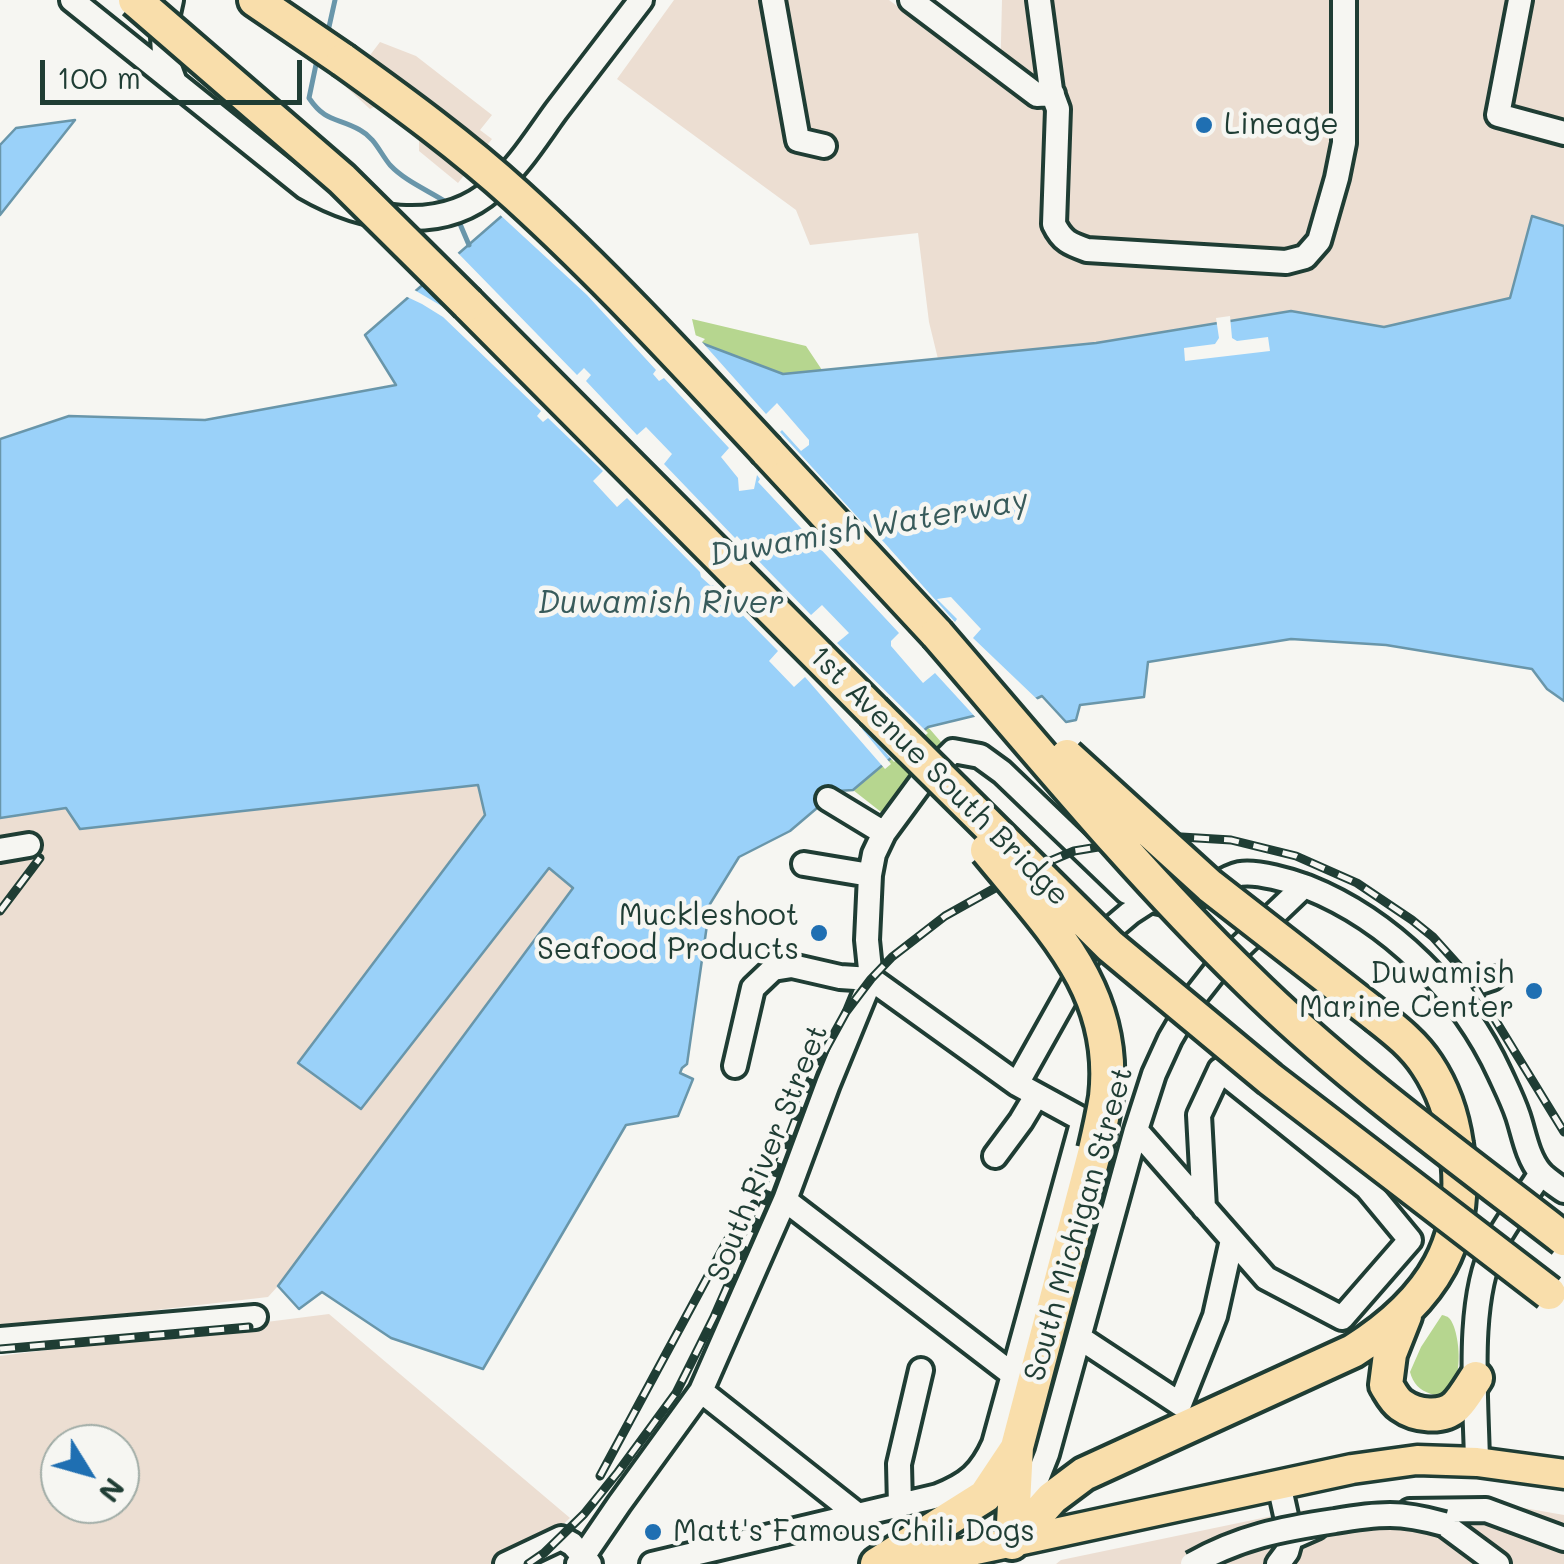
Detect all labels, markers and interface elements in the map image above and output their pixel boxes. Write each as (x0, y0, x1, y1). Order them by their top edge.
scale bar (45, 40, 308, 102)
text: 100 m (57, 57, 141, 97)
place label: Lineage (1224, 107, 1339, 143)
marker: Lineage (1193, 114, 1215, 136)
water label: Duwamish Waterway (707, 481, 1031, 575)
water label: Duwamish River (538, 584, 784, 622)
street label: 1st Avenue South Bridge (802, 639, 1076, 913)
place label: Muckleshoot Seafood Products (537, 898, 799, 968)
marker: Muckleshoot Seafood Products (808, 922, 830, 944)
place label: Duwamish Marine Center (1299, 956, 1514, 1026)
marker: Duwamish Marine Center (1523, 980, 1545, 1002)
street label: South River Street (700, 1019, 836, 1287)
street label: South Michigan Street (1017, 1063, 1141, 1385)
north arrow (40, 1424, 140, 1524)
text: N (92, 1472, 133, 1510)
place label: Matt's Famous Chili Dogs (673, 1514, 1035, 1550)
marker: Matt's Famous Chili Dogs (642, 1521, 664, 1543)

